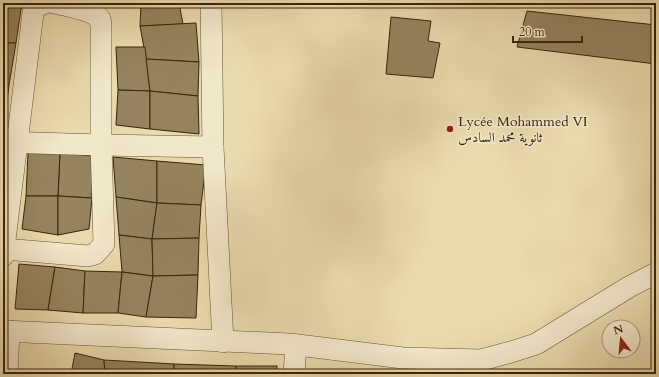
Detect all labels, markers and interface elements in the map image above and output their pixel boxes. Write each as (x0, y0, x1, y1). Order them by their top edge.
scale bar (513, 18, 582, 44)
text: 20 m (519, 24, 546, 40)
place label: Lycée Mohammed VI ثانوية محمد السادس (458, 112, 588, 147)
marker: Lycée Mohammed VI ثانوية محمد السادس (445, 124, 455, 134)
north arrow (601, 319, 641, 359)
text: N (612, 321, 625, 338)

